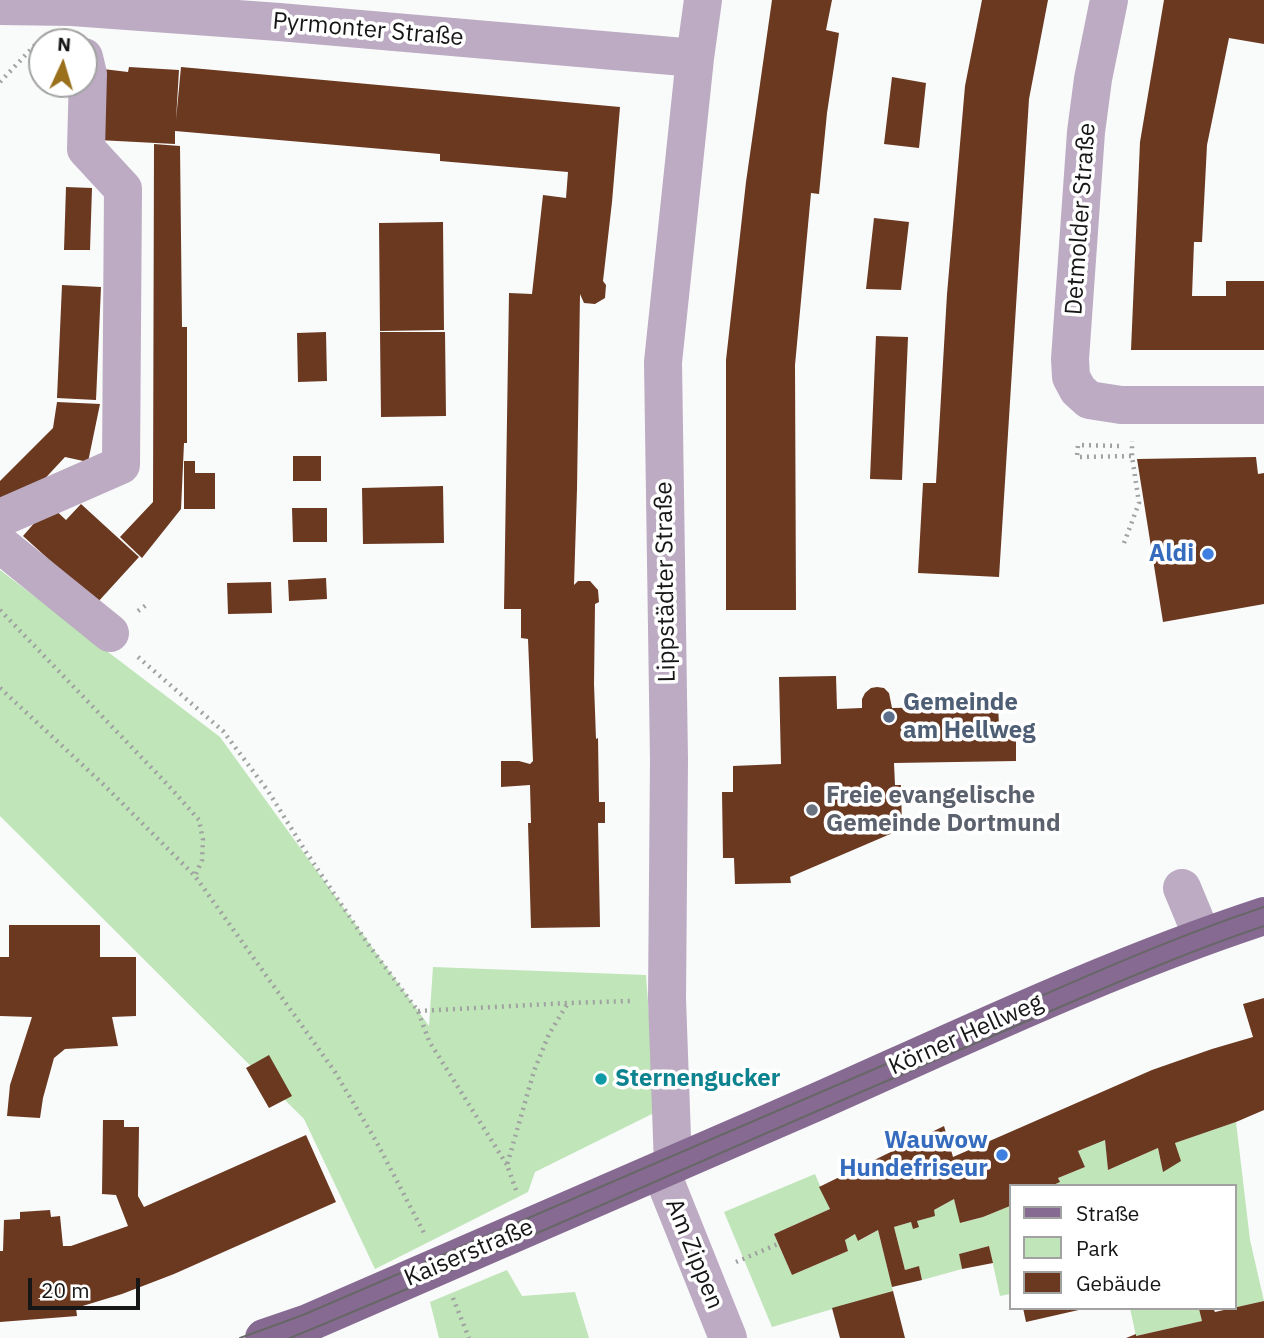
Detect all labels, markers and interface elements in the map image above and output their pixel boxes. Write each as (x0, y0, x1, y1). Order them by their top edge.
street label: Pyrmonter Straße (271, 7, 465, 53)
north arrow (28, 28, 98, 98)
text: N (57, 32, 72, 56)
street label: Detmolder Straße (1060, 122, 1102, 316)
street label: Lippstädter Straße (650, 481, 682, 683)
place label: Aldi (1149, 540, 1194, 568)
marker: Aldi (1200, 546, 1216, 562)
place label: Gemeinde am Hellweg (903, 689, 1036, 745)
marker: Gemeinde am Hellweg (881, 709, 897, 725)
place label: Freie evangelische Gemeinde Dortmund (826, 782, 1061, 838)
marker: Freie evangelische Gemeinde Dortmund (804, 802, 820, 818)
street label: Körner Hellweg (885, 988, 1047, 1082)
place label: Sternengucker (615, 1065, 780, 1093)
marker: Sternengucker (593, 1071, 609, 1087)
place label: Wauwow Hundefriseur (839, 1127, 988, 1183)
marker: Wauwow Hundefriseur (994, 1147, 1010, 1163)
legend (1009, 1184, 1236, 1310)
street label: Am Zippen (659, 1195, 729, 1313)
text: Straße (1076, 1199, 1139, 1227)
street label: Kaiserstraße (400, 1213, 538, 1293)
text: Park (1076, 1234, 1119, 1262)
scale bar (32, 1264, 144, 1308)
text: Gebäude (1076, 1269, 1161, 1297)
text: 20 m (41, 1276, 90, 1304)

